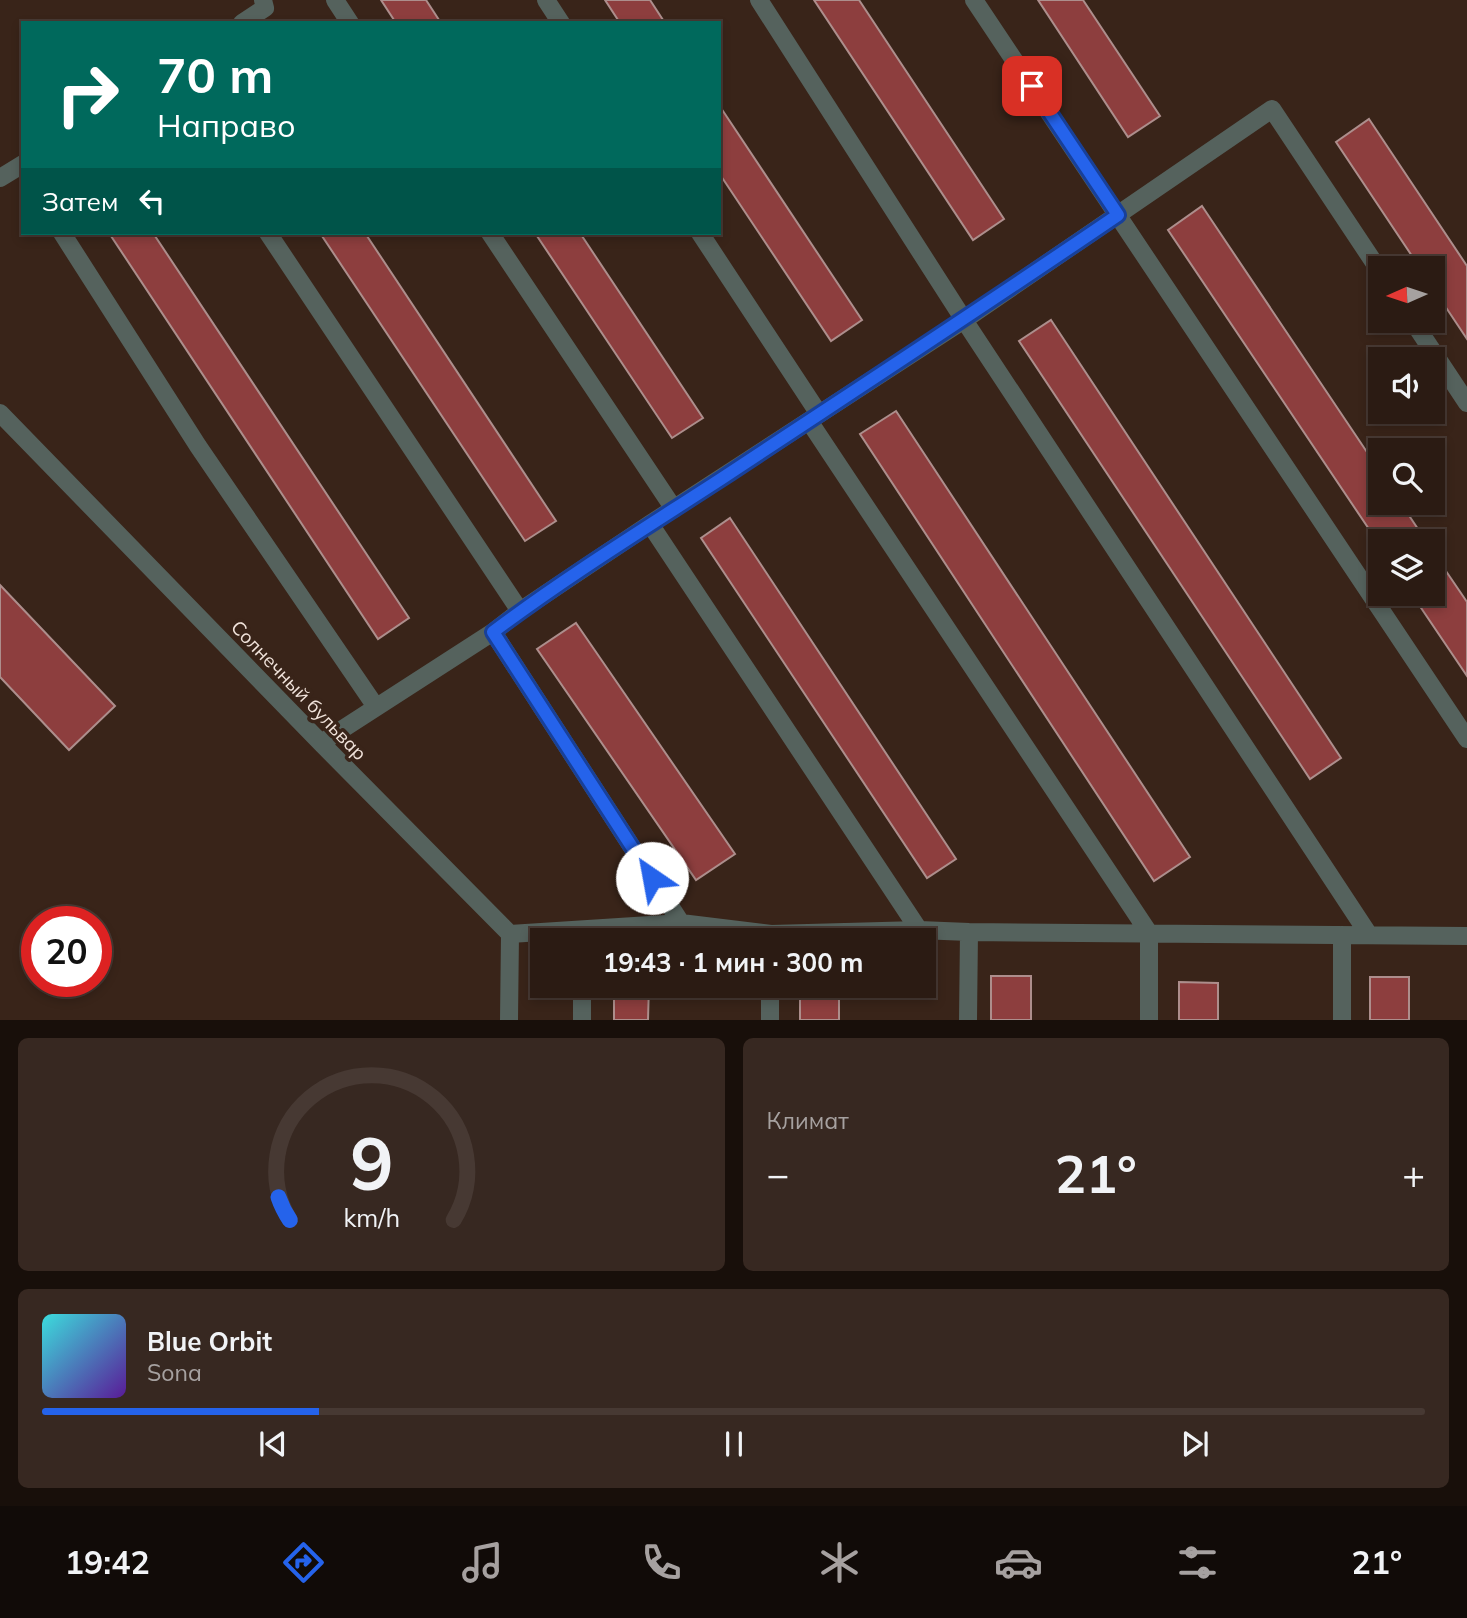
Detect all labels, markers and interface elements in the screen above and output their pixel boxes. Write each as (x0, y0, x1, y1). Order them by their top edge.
text: 70 m (157, 44, 273, 105)
icon: right (42, 49, 133, 140)
pin (1002, 56, 1062, 116)
icon: arrive (1013, 67, 1051, 105)
text: Направо (157, 105, 296, 145)
icon: left (133, 182, 171, 220)
text: Затем (42, 185, 119, 218)
north arrow (1368, 256, 1446, 332)
map controls (1368, 256, 1445, 606)
button: sound (1368, 347, 1445, 424)
button: search (1368, 438, 1445, 515)
button: layers (1368, 529, 1445, 606)
street label: Солнечный бульвар (226, 615, 372, 765)
position arrow (615, 841, 689, 915)
speed limit sign: 20 (21, 906, 112, 997)
text: 19:43 · 1 мин · 300 m (603, 946, 863, 979)
text: Климат (767, 1106, 849, 1135)
text: 9 (349, 1118, 393, 1209)
text: 21° (1055, 1141, 1137, 1206)
text: − (767, 1150, 789, 1198)
text: + (1402, 1150, 1425, 1198)
text: km/h (343, 1202, 400, 1233)
text: Blue Orbit (147, 1325, 272, 1358)
text: Sona (147, 1358, 202, 1387)
icon: previous (254, 1425, 292, 1463)
icon: pause (715, 1425, 753, 1463)
icon: next (1176, 1425, 1214, 1463)
icon: directions (279, 1538, 328, 1587)
icon: music (458, 1538, 507, 1587)
icon: phone (637, 1538, 686, 1587)
icon: climate (815, 1538, 864, 1587)
icon: car (994, 1538, 1043, 1587)
icon: filters (1173, 1538, 1222, 1587)
text: 19:42 (65, 1542, 150, 1582)
text: 21° (1352, 1542, 1402, 1582)

